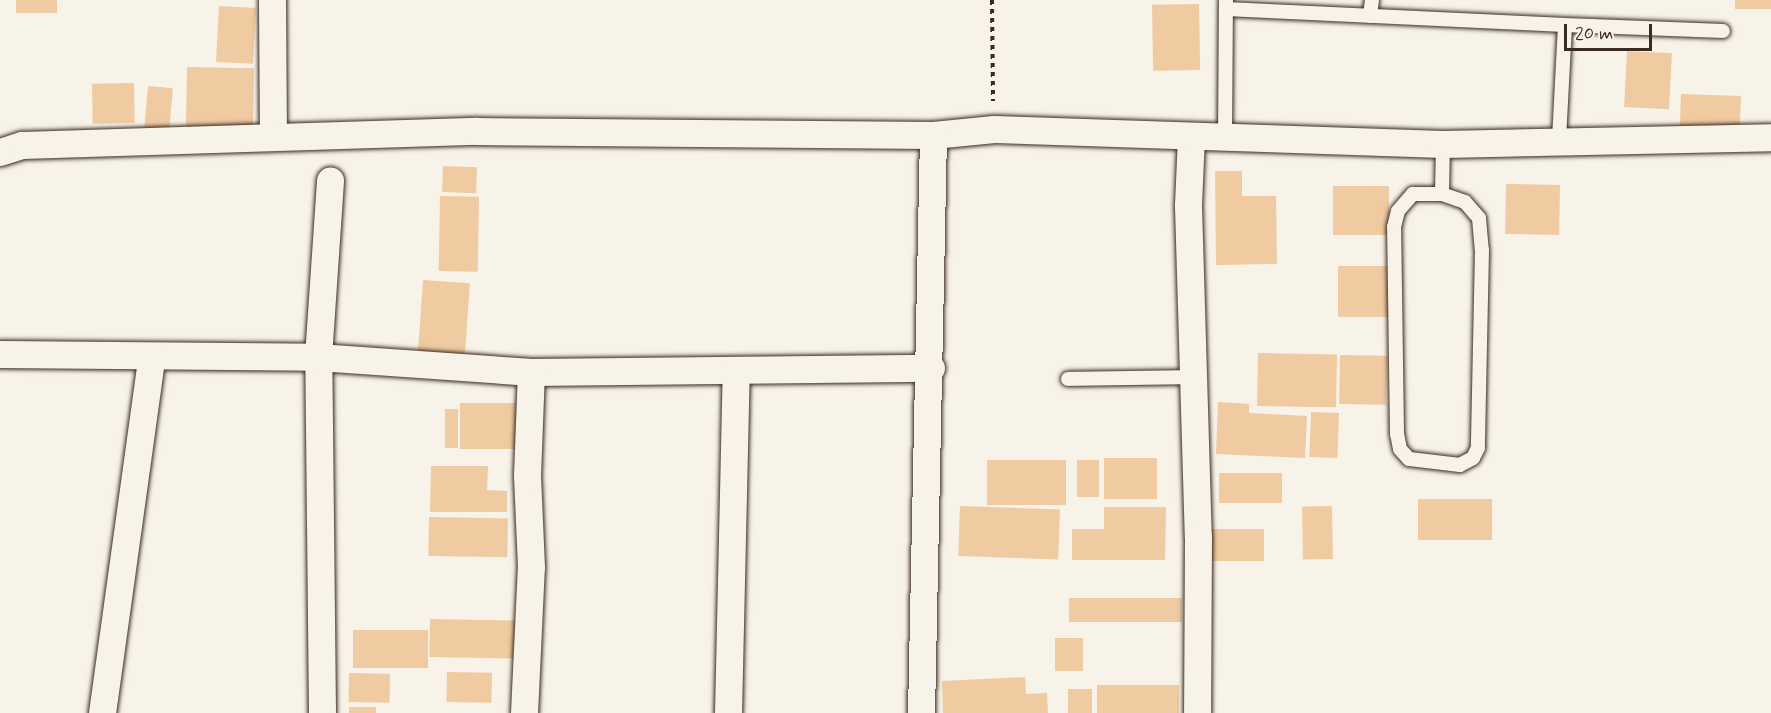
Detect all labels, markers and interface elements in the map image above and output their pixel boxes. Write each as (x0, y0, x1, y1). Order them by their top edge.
scale bar (1567, 12, 1656, 50)
text: 20 m (1575, 22, 1613, 46)

